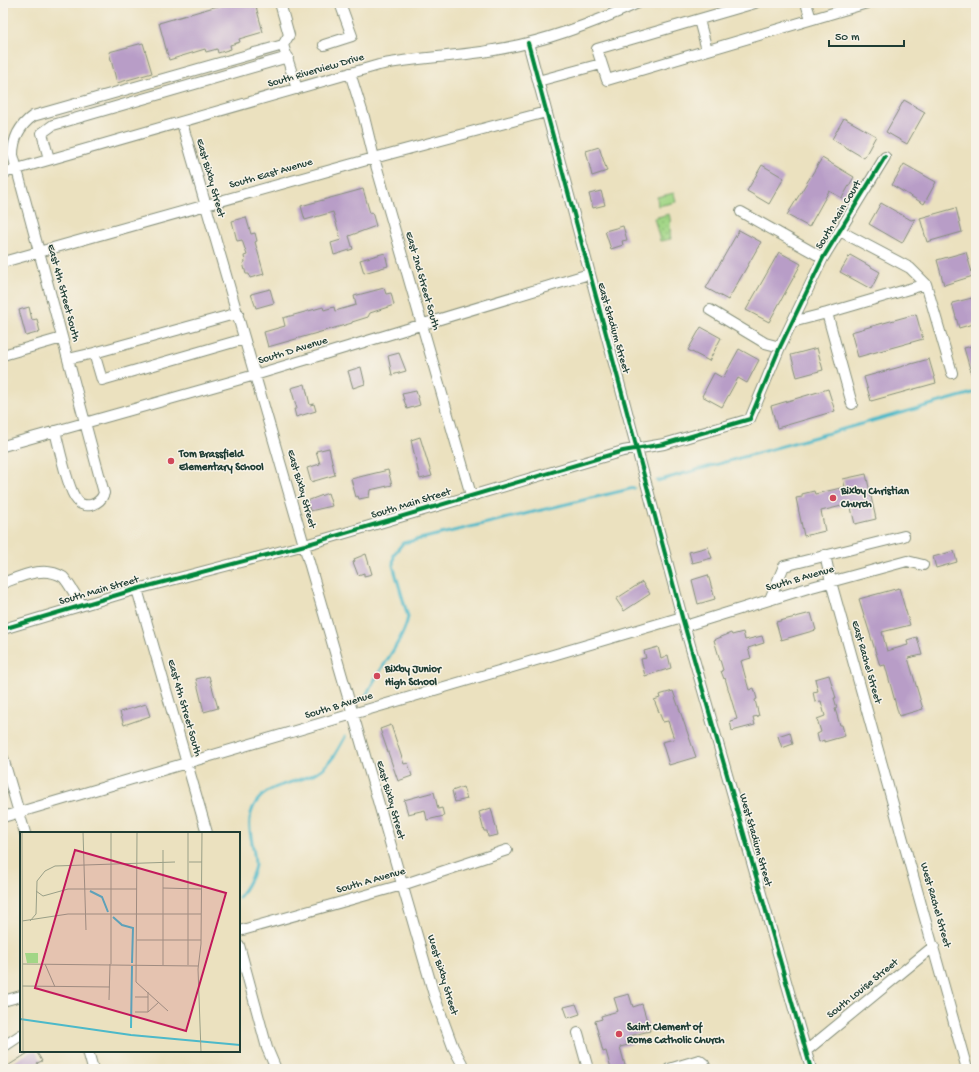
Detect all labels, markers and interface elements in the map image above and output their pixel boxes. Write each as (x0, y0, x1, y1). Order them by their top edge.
scale bar (829, 22, 904, 48)
text: 50 m (835, 31, 860, 45)
street label: South Riverview Drive (266, 51, 366, 90)
street label: East Bixby Street (193, 137, 227, 220)
street label: South East Avenue (228, 156, 314, 192)
street label: South Main Court (814, 177, 865, 252)
street label: East 2nd Street South (402, 230, 442, 332)
street label: East 4th Street South (44, 243, 82, 343)
street label: East Stadium Street (594, 281, 632, 376)
street label: South D Avenue (257, 335, 329, 367)
place label: Tom Brassfield Elementary School (178, 448, 264, 474)
street label: East Bixby Street (284, 448, 318, 531)
marker: Tom Brassfield Elementary School (166, 456, 176, 466)
place label: Bixby Christian Church (840, 485, 910, 511)
street label: South Main Street (370, 486, 454, 522)
marker: Bixby Christian Church (828, 493, 838, 503)
street label: South B Avenue (765, 563, 836, 594)
street label: South Main Street (58, 573, 142, 608)
street label: East Rachel Street (848, 619, 884, 706)
street label: East 4th Street South (164, 658, 204, 758)
place label: Bixby Junior High School (384, 664, 442, 690)
marker: Bixby Junior High School (372, 671, 382, 681)
street label: South B Avenue (304, 690, 375, 722)
street label: East Bixby Street (373, 759, 407, 842)
street label: West Stadium Street (736, 792, 774, 889)
inset map (20, 832, 240, 1052)
street label: West Rachel Street (917, 861, 953, 950)
street label: South A Avenue (335, 865, 407, 897)
street label: West Bixby Street (424, 933, 460, 1018)
street label: South Louise Street (825, 956, 902, 1021)
place label: Saint Clement of Rome Catholic Church (626, 1021, 725, 1047)
marker: Saint Clement of Rome Catholic Church (614, 1029, 624, 1039)

